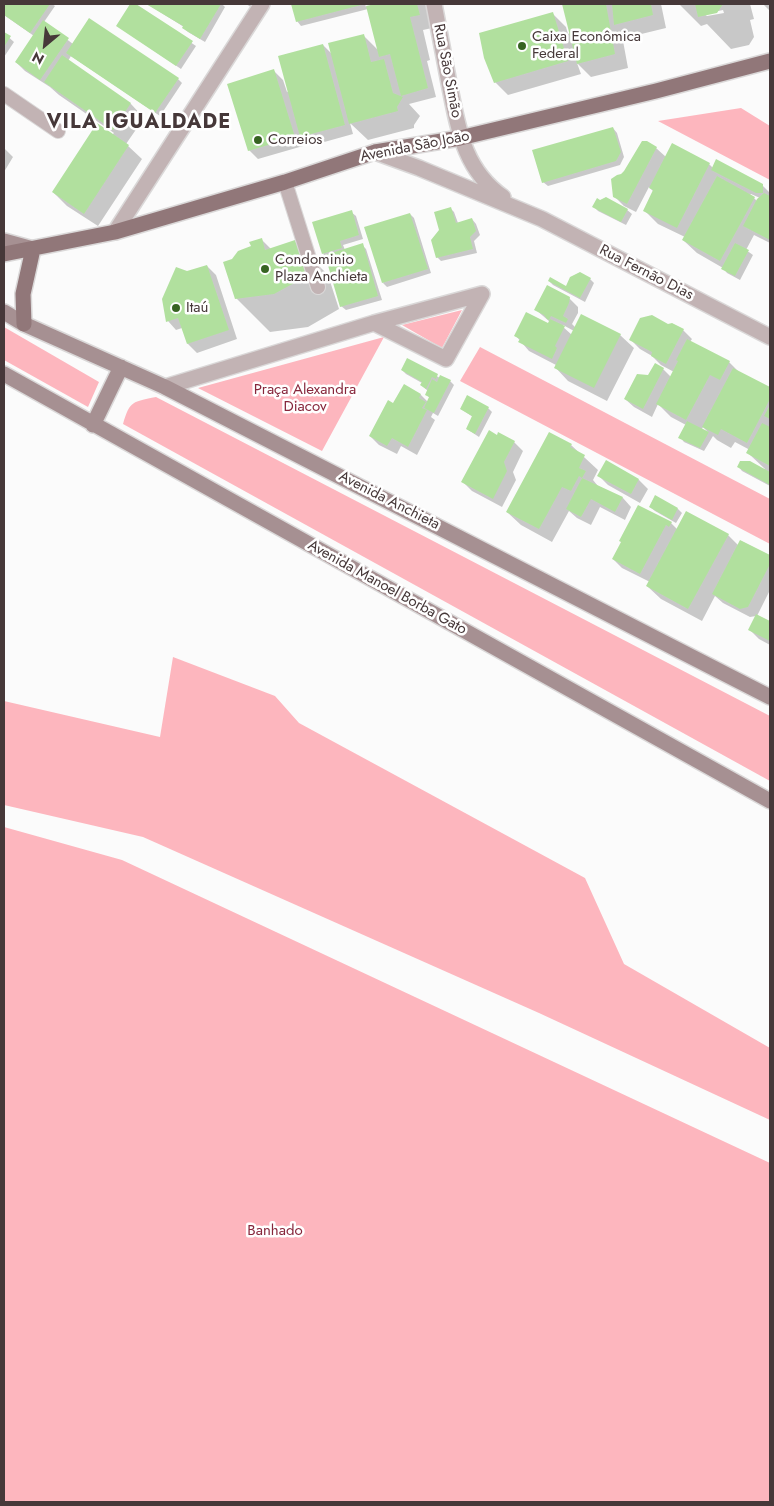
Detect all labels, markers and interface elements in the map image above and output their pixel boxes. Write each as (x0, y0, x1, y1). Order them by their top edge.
north arrow (20, 20, 70, 70)
street label: Rua São Simão (429, 22, 465, 120)
place label: Caixa Econômica Federal (532, 28, 641, 63)
marker: Caixa Econômica Federal (516, 40, 528, 52)
text: N (28, 47, 48, 70)
district label: VILA IGUALDADE (45, 111, 233, 135)
street label: Avenida São João (359, 128, 471, 166)
place label: Correios (268, 131, 322, 149)
marker: Correios (252, 134, 264, 146)
street label: Rua Fernão Dias (596, 242, 696, 304)
place label: Condominio Plaza Anchieta (275, 251, 368, 286)
marker: Condominio Plaza Anchieta (259, 263, 271, 275)
place label: Itaú (186, 299, 208, 317)
marker: Itaú (170, 302, 182, 314)
park label: Praça Alexandra Diacov (254, 381, 356, 416)
street label: Avenida Anchieta (336, 468, 442, 534)
street label: Avenida Manoel Borba Gato (304, 537, 470, 639)
park label: Banhado (247, 1222, 303, 1240)

